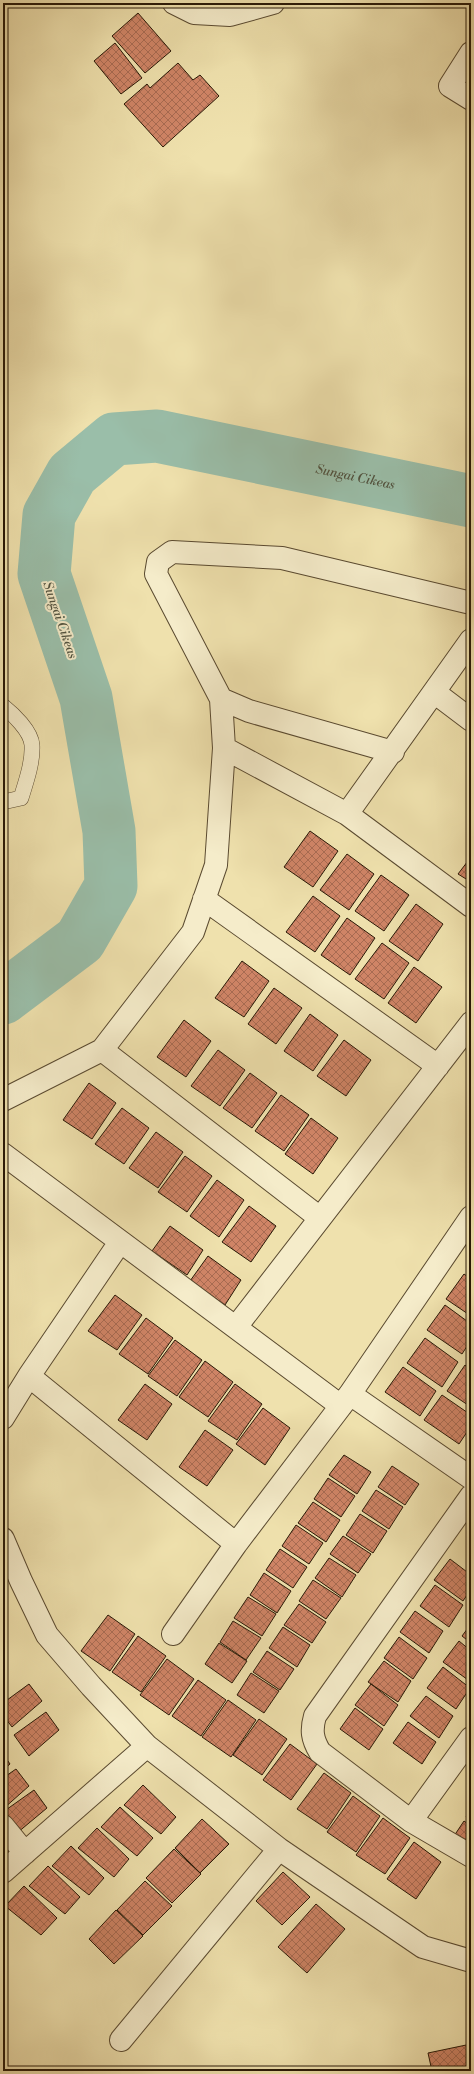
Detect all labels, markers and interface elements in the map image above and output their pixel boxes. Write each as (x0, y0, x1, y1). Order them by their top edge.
water label: Sungai Cikeas (314, 461, 396, 493)
water label: Sungai Cikeas (39, 579, 81, 661)

